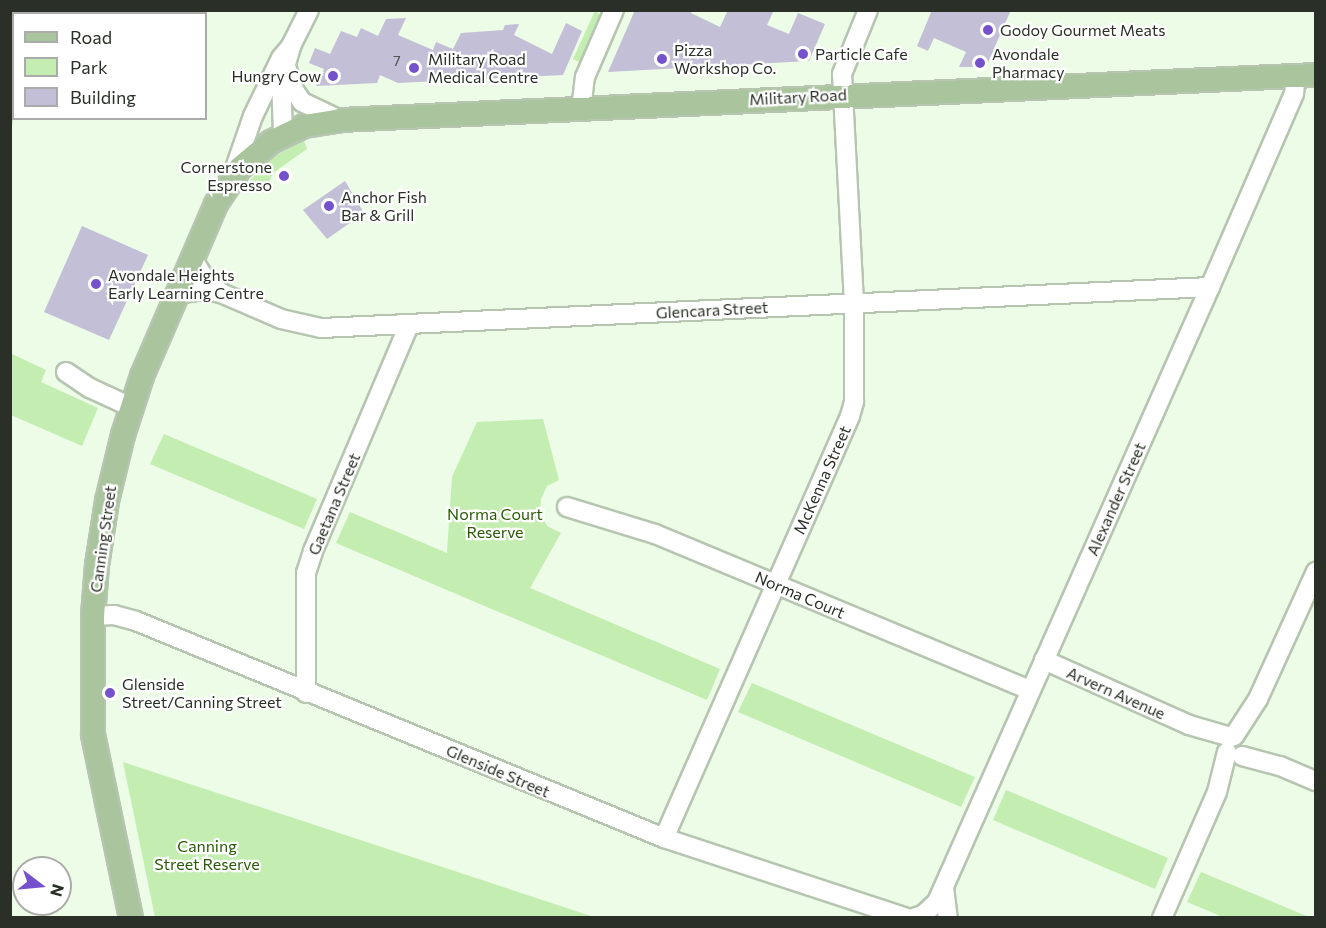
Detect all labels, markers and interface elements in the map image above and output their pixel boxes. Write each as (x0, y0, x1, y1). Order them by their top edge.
legend (12, 12, 207, 120)
place label: Godoy Gourmet Meats (1000, 20, 1166, 40)
marker: Godoy Gourmet Meats (981, 23, 995, 37)
text: Road (70, 26, 112, 48)
place label: Pizza Workshop Co. (674, 40, 776, 78)
place label: Particle Cafe (815, 44, 908, 64)
place label: Avondale Pharmacy (992, 44, 1064, 82)
marker: Particle Cafe (796, 47, 810, 61)
place label: Military Road Medical Centre (428, 49, 538, 87)
marker: Pizza Workshop Co. (655, 52, 669, 66)
house number: 7 (393, 53, 401, 69)
text: Park (70, 56, 108, 78)
marker: Avondale Pharmacy (973, 56, 987, 70)
marker: Military Road Medical Centre (405, 59, 423, 77)
place label: Hungry Cow (231, 66, 321, 86)
marker: Hungry Cow (326, 69, 340, 83)
street label: Military Road (749, 85, 847, 109)
text: Building (70, 86, 136, 108)
place label: Cornerstone Espresso (181, 157, 272, 195)
marker: Cornerstone Espresso (277, 169, 291, 183)
place label: Anchor Fish Bar & Grill (341, 187, 427, 225)
marker: Anchor Fish Bar & Grill (322, 199, 336, 213)
place label: Avondale Heights Early Learning Centre (108, 265, 264, 303)
marker: Avondale Heights Early Learning Centre (89, 277, 103, 291)
street label: Glencara Street (655, 297, 769, 323)
street label: McKenna Street (789, 423, 855, 537)
street label: Alexander Street (1082, 439, 1150, 559)
street label: Gaetana Street (304, 450, 364, 558)
street label: Canning Street (86, 484, 120, 594)
park label: Norma Court Reserve (447, 504, 543, 542)
street label: Norma Court (752, 567, 848, 623)
street label: Arvern Avenue (1064, 663, 1168, 723)
place label: Glenside Street/Canning Street (122, 674, 282, 712)
marker: Glenside Street/Canning Street (103, 686, 117, 700)
street label: Glenside Street (443, 741, 553, 801)
park label: Canning Street Reserve (154, 836, 260, 874)
north arrow (12, 856, 72, 916)
text: N (47, 882, 69, 899)

